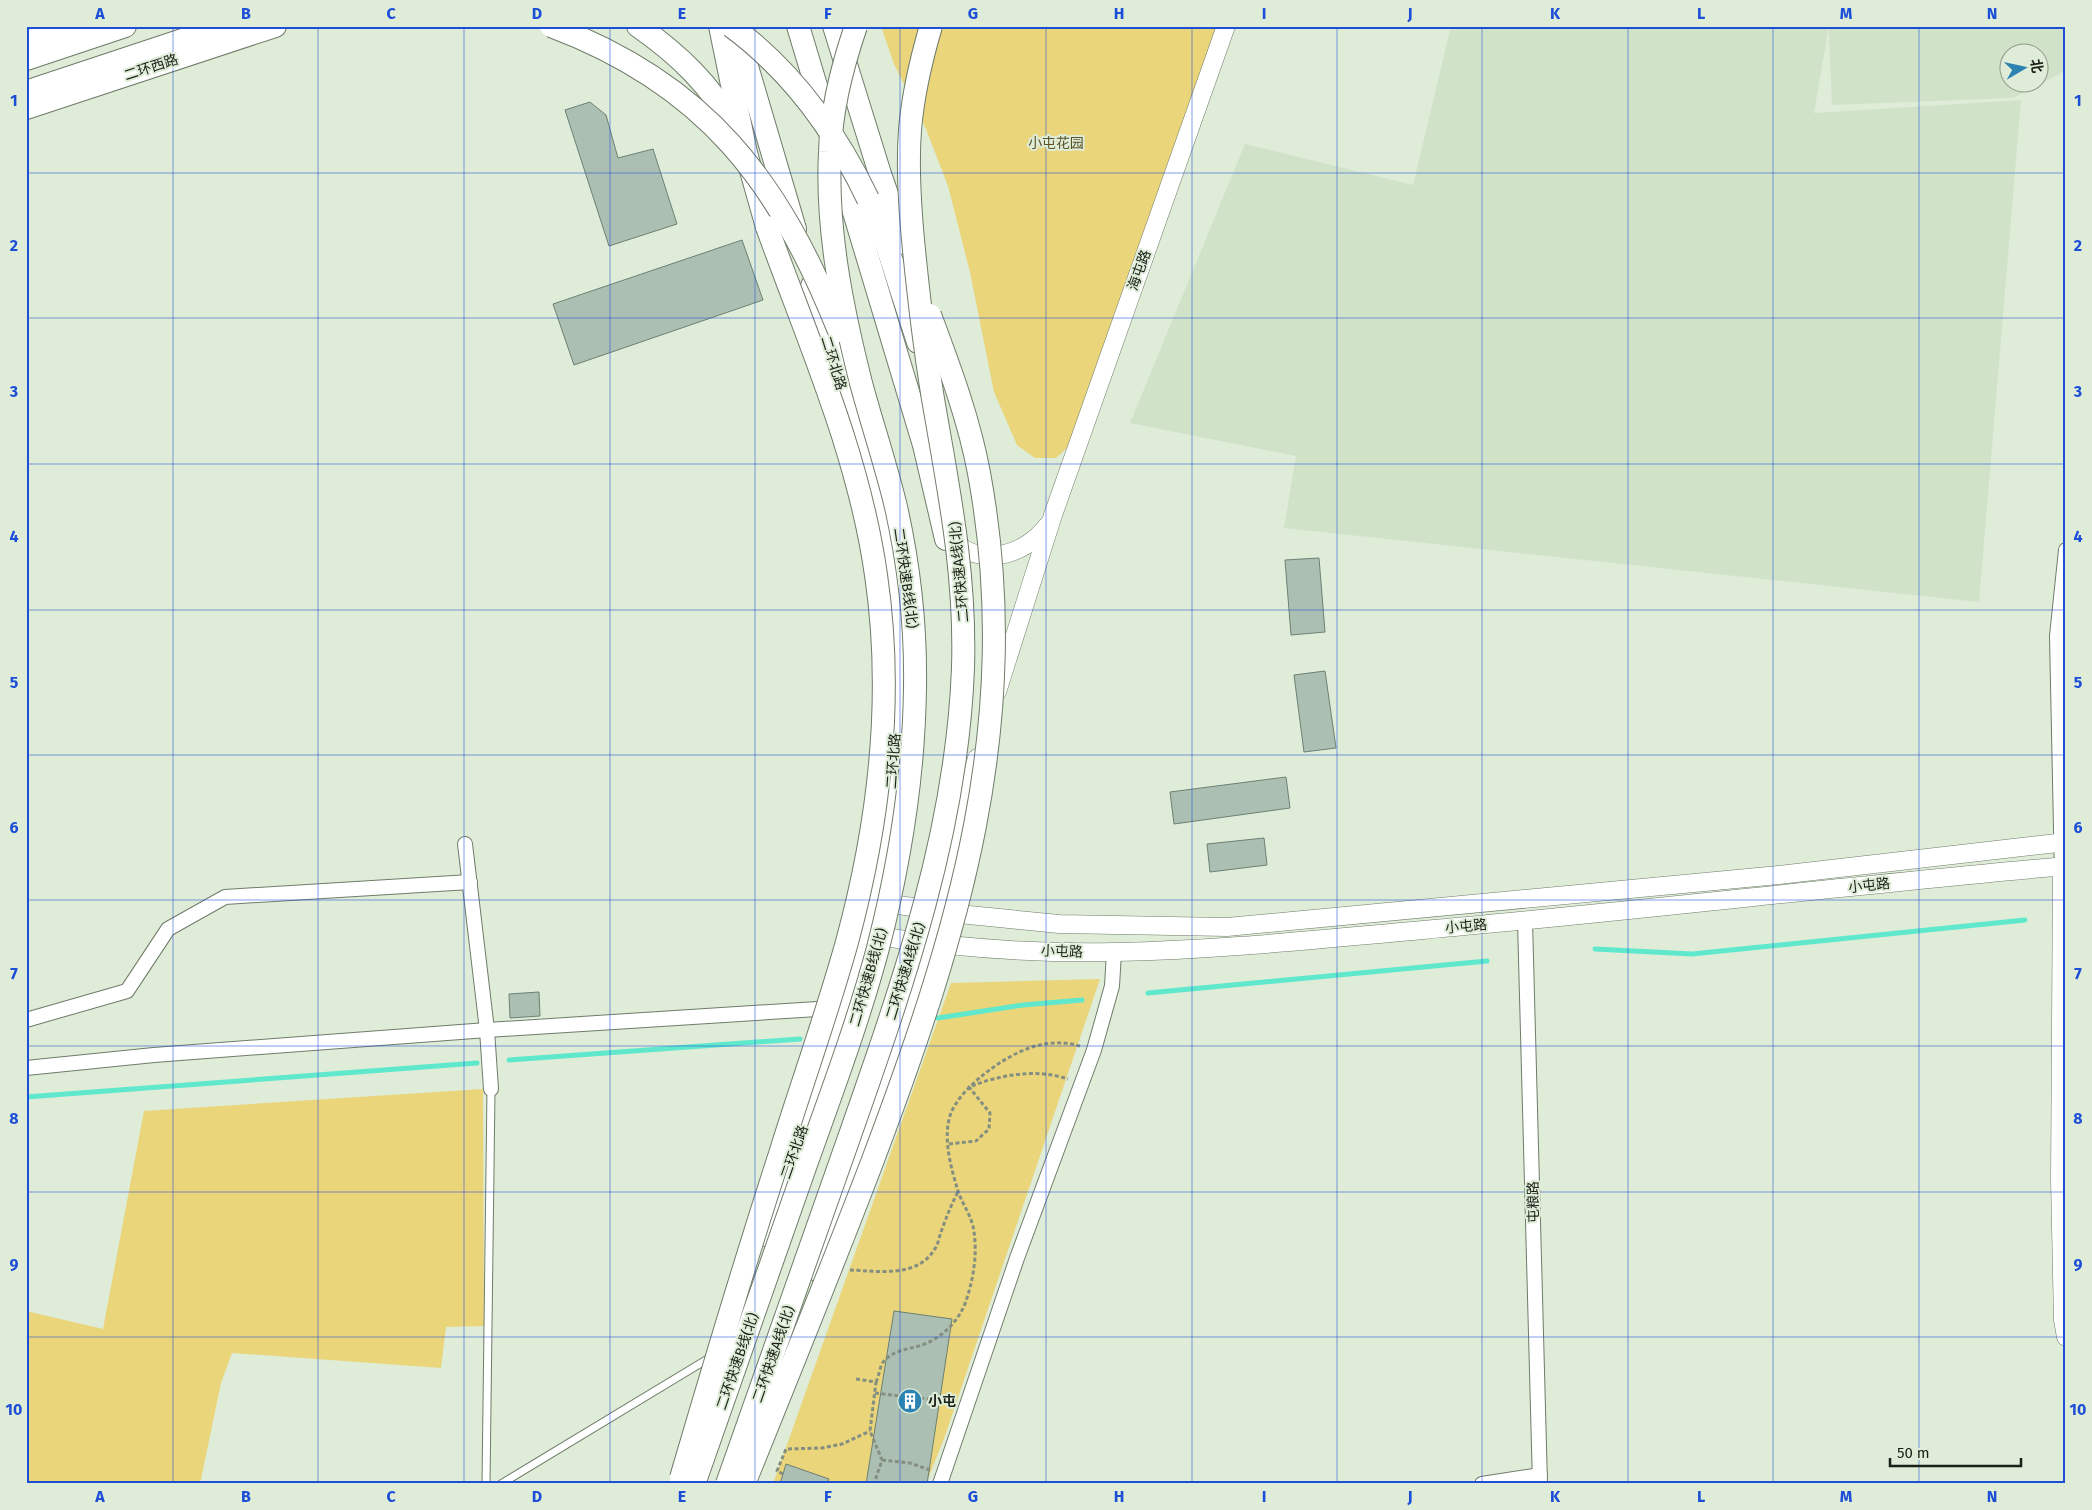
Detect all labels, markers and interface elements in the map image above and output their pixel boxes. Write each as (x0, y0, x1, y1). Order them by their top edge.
text: A (94, 4, 105, 23)
text: B (241, 4, 251, 23)
text: C (386, 4, 396, 23)
text: D (532, 4, 542, 23)
text: E (678, 4, 686, 23)
text: F (824, 4, 832, 23)
text: G (968, 4, 978, 23)
text: H (1114, 4, 1124, 23)
text: I (1262, 4, 1266, 23)
text: J (1406, 4, 1413, 23)
text: K (1550, 4, 1561, 23)
text: L (1697, 4, 1705, 23)
text: M (1840, 4, 1853, 23)
text: N (1987, 4, 1997, 23)
north arrow (2000, 42, 2050, 92)
street label: 二环西路 (122, 51, 180, 84)
text: 北 (2027, 58, 2046, 74)
text: 1 (10, 91, 18, 110)
text: 1 (2074, 91, 2082, 110)
park label: 小屯花园 (1028, 135, 1084, 152)
text: 2 (10, 236, 18, 255)
text: 2 (2074, 236, 2082, 255)
street label: 海屯路 (1124, 248, 1155, 293)
street label: 二环北路 (817, 334, 850, 392)
text: 3 (9, 382, 18, 401)
text: 3 (2073, 382, 2082, 401)
street label: 二环快速A线(北) (947, 521, 972, 623)
text: 4 (9, 527, 19, 546)
street label: 二环快速B线(北) (890, 527, 921, 630)
text: 4 (2073, 527, 2083, 546)
text: 5 (10, 673, 19, 692)
text: 5 (2074, 673, 2083, 692)
street label: 二环北路 (883, 733, 904, 790)
text: 6 (9, 818, 19, 837)
text: 6 (2073, 818, 2083, 837)
street label: 小屯路 (1847, 875, 1891, 896)
street label: 小屯路 (1444, 916, 1488, 937)
street label: 二环快速A线(北) (883, 920, 928, 1022)
street label: 二环快速B线(北) (846, 926, 891, 1028)
street label: 小屯路 (1041, 942, 1083, 961)
text: 7 (10, 964, 18, 983)
text: 7 (2074, 964, 2082, 983)
text: 8 (9, 1109, 19, 1128)
text: 8 (2073, 1109, 2083, 1128)
street label: 二环北路 (777, 1123, 812, 1181)
street label: 屯粮路 (1525, 1181, 1542, 1223)
text: 9 (10, 1255, 19, 1274)
text: 9 (2074, 1255, 2083, 1274)
street label: 二环快速A线(北) (749, 1304, 798, 1405)
street label: 二环快速B线(北) (713, 1310, 762, 1412)
building icon: 小屯 (897, 1388, 923, 1414)
place label: 小屯 (928, 1393, 956, 1410)
text: 10 (6, 1400, 22, 1419)
text: 10 (2070, 1400, 2086, 1419)
scale bar (1890, 1435, 2021, 1467)
text: 50 m (1897, 1444, 1930, 1462)
text: A (94, 1487, 105, 1506)
text: B (241, 1487, 251, 1506)
text: C (386, 1487, 396, 1506)
text: D (532, 1487, 542, 1506)
text: E (678, 1487, 686, 1506)
text: F (824, 1487, 832, 1506)
text: G (968, 1487, 978, 1506)
text: H (1114, 1487, 1124, 1506)
text: I (1262, 1487, 1266, 1506)
text: J (1406, 1487, 1413, 1506)
text: K (1550, 1487, 1561, 1506)
text: L (1697, 1487, 1705, 1506)
text: M (1840, 1487, 1853, 1506)
text: N (1987, 1487, 1997, 1506)

